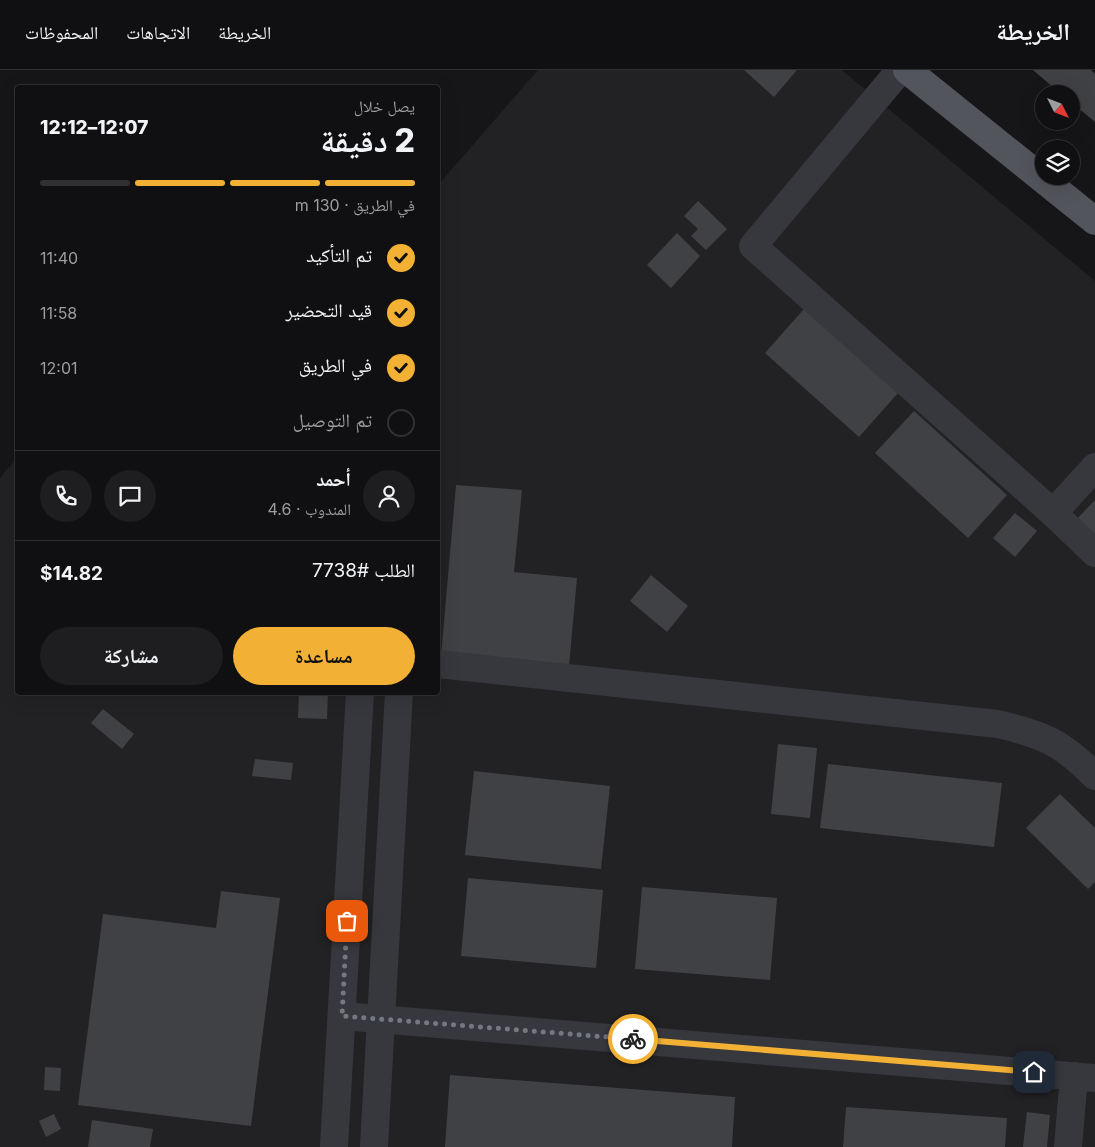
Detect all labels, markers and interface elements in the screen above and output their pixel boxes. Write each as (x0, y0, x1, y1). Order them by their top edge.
text: الخريطة (996, 17, 1070, 46)
text: المحفوظات (25, 22, 98, 43)
text: الاتجاهات (126, 22, 190, 43)
text: الخريطة (218, 22, 271, 43)
north arrow (1035, 85, 1080, 130)
map controls (1035, 85, 1080, 185)
text: يصل خلال (354, 96, 415, 116)
text: 12:07–12:12 (40, 116, 148, 139)
text: 2 دقيقة (320, 121, 415, 160)
button: layers (1035, 140, 1080, 185)
text: في الطريق · 130 m (295, 195, 415, 215)
text: تم التأكيد (306, 244, 372, 267)
icon: check (387, 244, 415, 272)
text: 11:40 (40, 248, 78, 268)
text: قيد التحضير (285, 299, 372, 322)
icon: check (387, 299, 415, 327)
text: 11:58 (40, 303, 77, 323)
text: في الطريق (299, 354, 372, 377)
icon: check (387, 354, 415, 382)
text: 12:01 (40, 358, 77, 378)
text: تم التوصيل (293, 409, 372, 432)
text: أحمد (316, 468, 351, 491)
button: phone (40, 470, 92, 522)
button: chat (104, 470, 156, 522)
button: person (363, 470, 415, 522)
text: المندوب · 4.6 (268, 499, 351, 519)
text: الطلب #7738 (312, 559, 415, 582)
text: $14.82 (40, 562, 103, 585)
button: مشاركة (40, 627, 223, 685)
button: مساعدة (233, 627, 415, 685)
pin (326, 900, 368, 942)
icon: bag (333, 907, 361, 935)
courier (608, 1014, 658, 1064)
icon: bike (619, 1025, 647, 1053)
pin (1013, 1051, 1055, 1093)
icon: home (1020, 1058, 1048, 1086)

